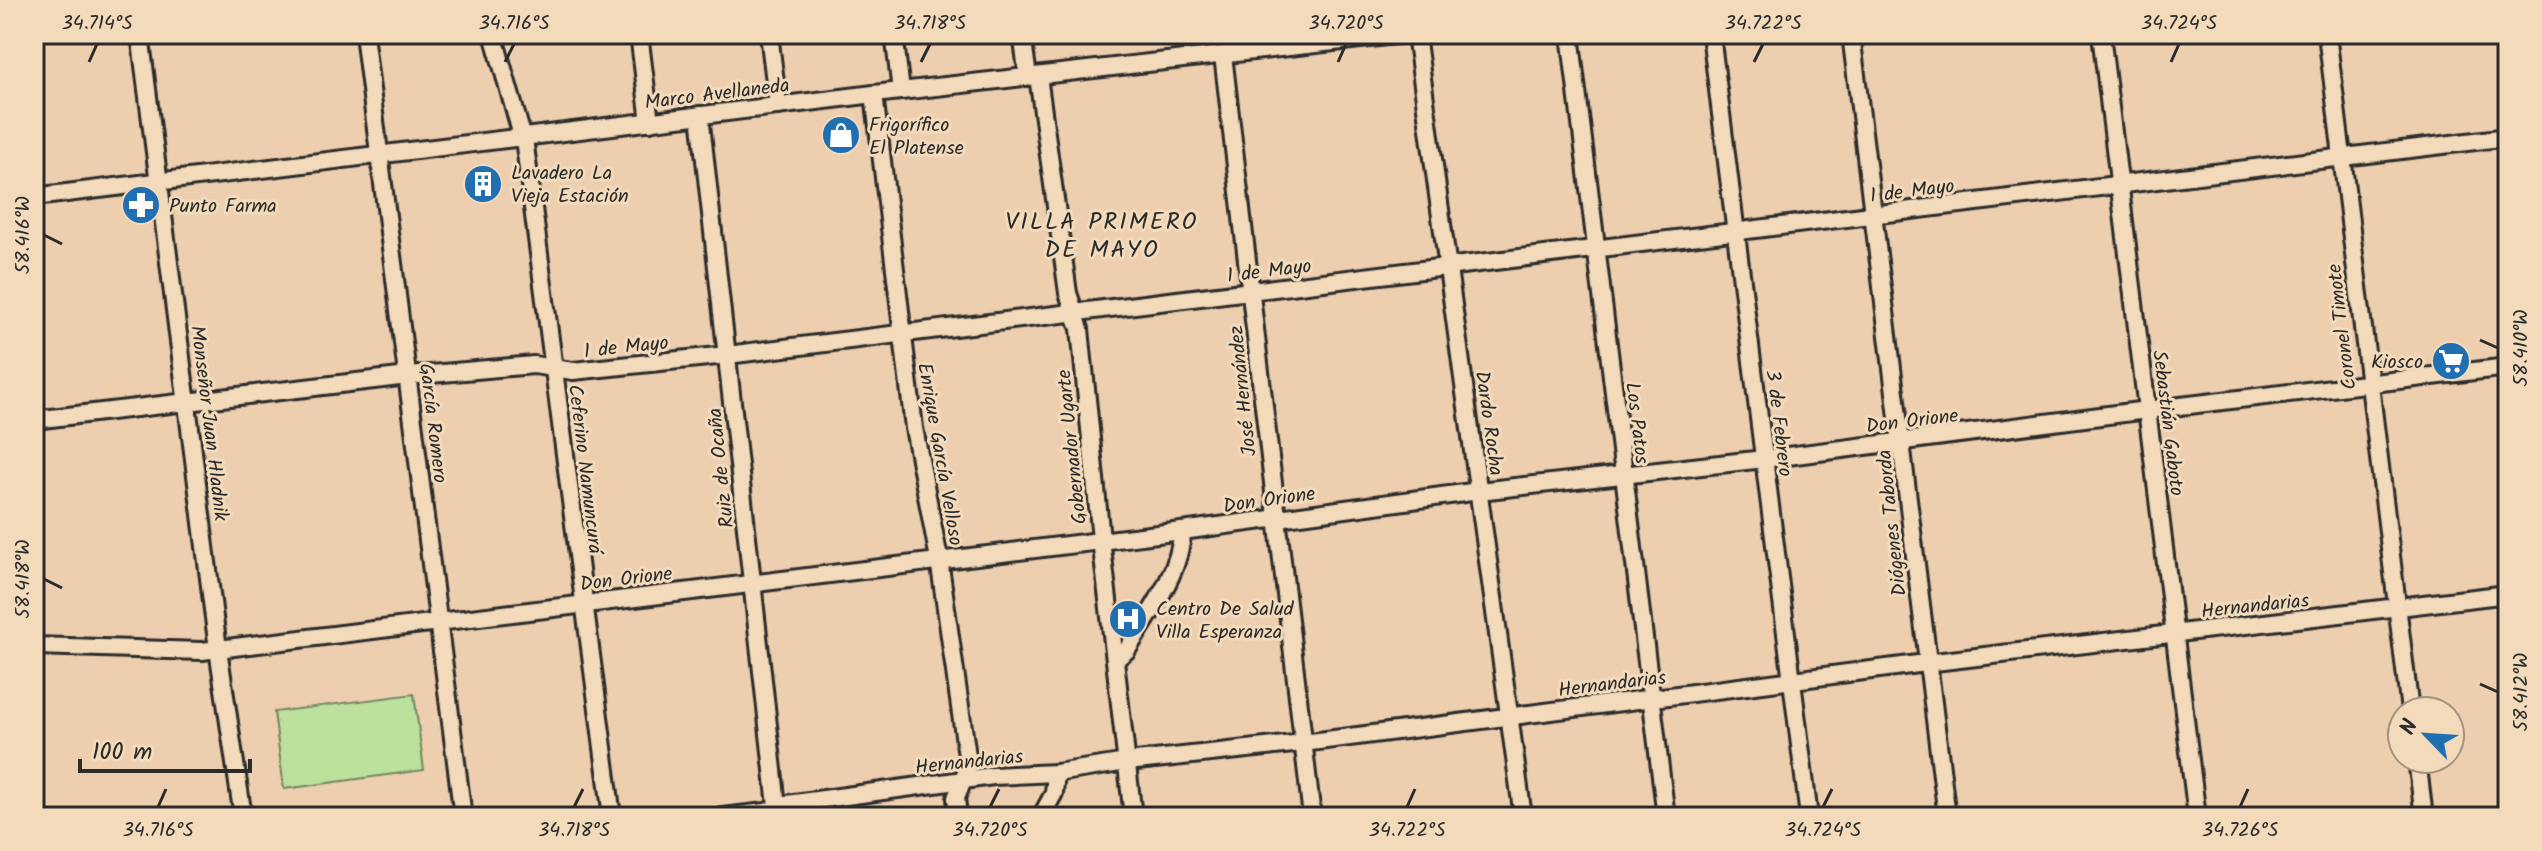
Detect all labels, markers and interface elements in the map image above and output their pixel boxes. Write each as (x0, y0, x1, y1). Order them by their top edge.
text: 34.714°S (61, 8, 133, 40)
text: 34.716°S (478, 8, 550, 40)
text: 34.718°S (894, 8, 966, 40)
text: 34.720°S (1308, 8, 1384, 40)
text: 34.722°S (1724, 8, 1802, 40)
text: 34.724°S (2141, 8, 2218, 40)
street label: Marco Avellaneda (643, 70, 791, 120)
place label: Frigorífico El Platense (869, 110, 964, 165)
shop icon: Frigorífico El Platense (820, 114, 862, 156)
place label: Lavadero La Vieja Estación (511, 158, 629, 213)
building icon: Lavadero La Vieja Estación (462, 163, 504, 205)
street label: 1 de Mayo (1868, 171, 1956, 213)
pharmacy icon: Punto Farma (120, 184, 162, 226)
place label: Punto Farma (169, 191, 277, 223)
text: 58.416°W (8, 196, 40, 274)
district label: VILLA PRIMERO DE MAYO (1006, 203, 1198, 270)
street label: 1 de Mayo (1225, 251, 1313, 293)
street label: Coronel Timote (2319, 262, 2367, 391)
text: 58.410°W (2506, 309, 2538, 387)
street label: Monseñor Juan Hladnik (180, 324, 236, 523)
street label: José Hernández (1221, 324, 1267, 458)
street label: 1 de Mayo (582, 328, 670, 368)
supermarket icon: Kiosco (2430, 340, 2472, 382)
place label: Kiosco (2371, 347, 2423, 379)
street label: Sebastián Gaboto (2142, 349, 2192, 498)
street label: Enrique García Velloso (907, 360, 971, 548)
street label: García Romero (409, 361, 455, 485)
street label: Gobernador Ugarte (1049, 368, 1097, 526)
street label: 3 de Febrero (1756, 368, 1800, 479)
street label: Dardo Rocha (1465, 369, 1511, 478)
street label: Los Patos (1615, 381, 1657, 466)
street label: Ceferino Namuncurá (558, 383, 610, 557)
street label: Don Orione (1864, 400, 1960, 444)
street label: Ruiz de Ocaña (700, 406, 744, 529)
street label: Diógenes Taborda (1869, 448, 1917, 598)
street label: Don Orione (1221, 479, 1318, 523)
text: 58.418°W (8, 539, 40, 619)
street label: Don Orione (578, 558, 674, 602)
street label: Hernandarias (2200, 585, 2311, 629)
place label: Centro De Salud Villa Esperanza (1156, 594, 1295, 649)
hospital icon: Centro De Salud Villa Esperanza (1107, 598, 1149, 640)
text: 58.412°W (2506, 653, 2538, 731)
street label: Hernandarias (1557, 662, 1668, 707)
north arrow (2386, 695, 2466, 775)
text: N (2391, 714, 2429, 741)
scale bar (80, 723, 250, 773)
text: 100 m (92, 733, 152, 772)
street label: Hernandarias (914, 741, 1025, 785)
text: 34.716°S (122, 815, 194, 847)
text: 34.718°S (538, 815, 610, 847)
text: 34.720°S (952, 815, 1028, 847)
text: 34.722°S (1368, 815, 1446, 847)
text: 34.724°S (1785, 815, 1862, 847)
text: 34.726°S (2202, 815, 2279, 847)

